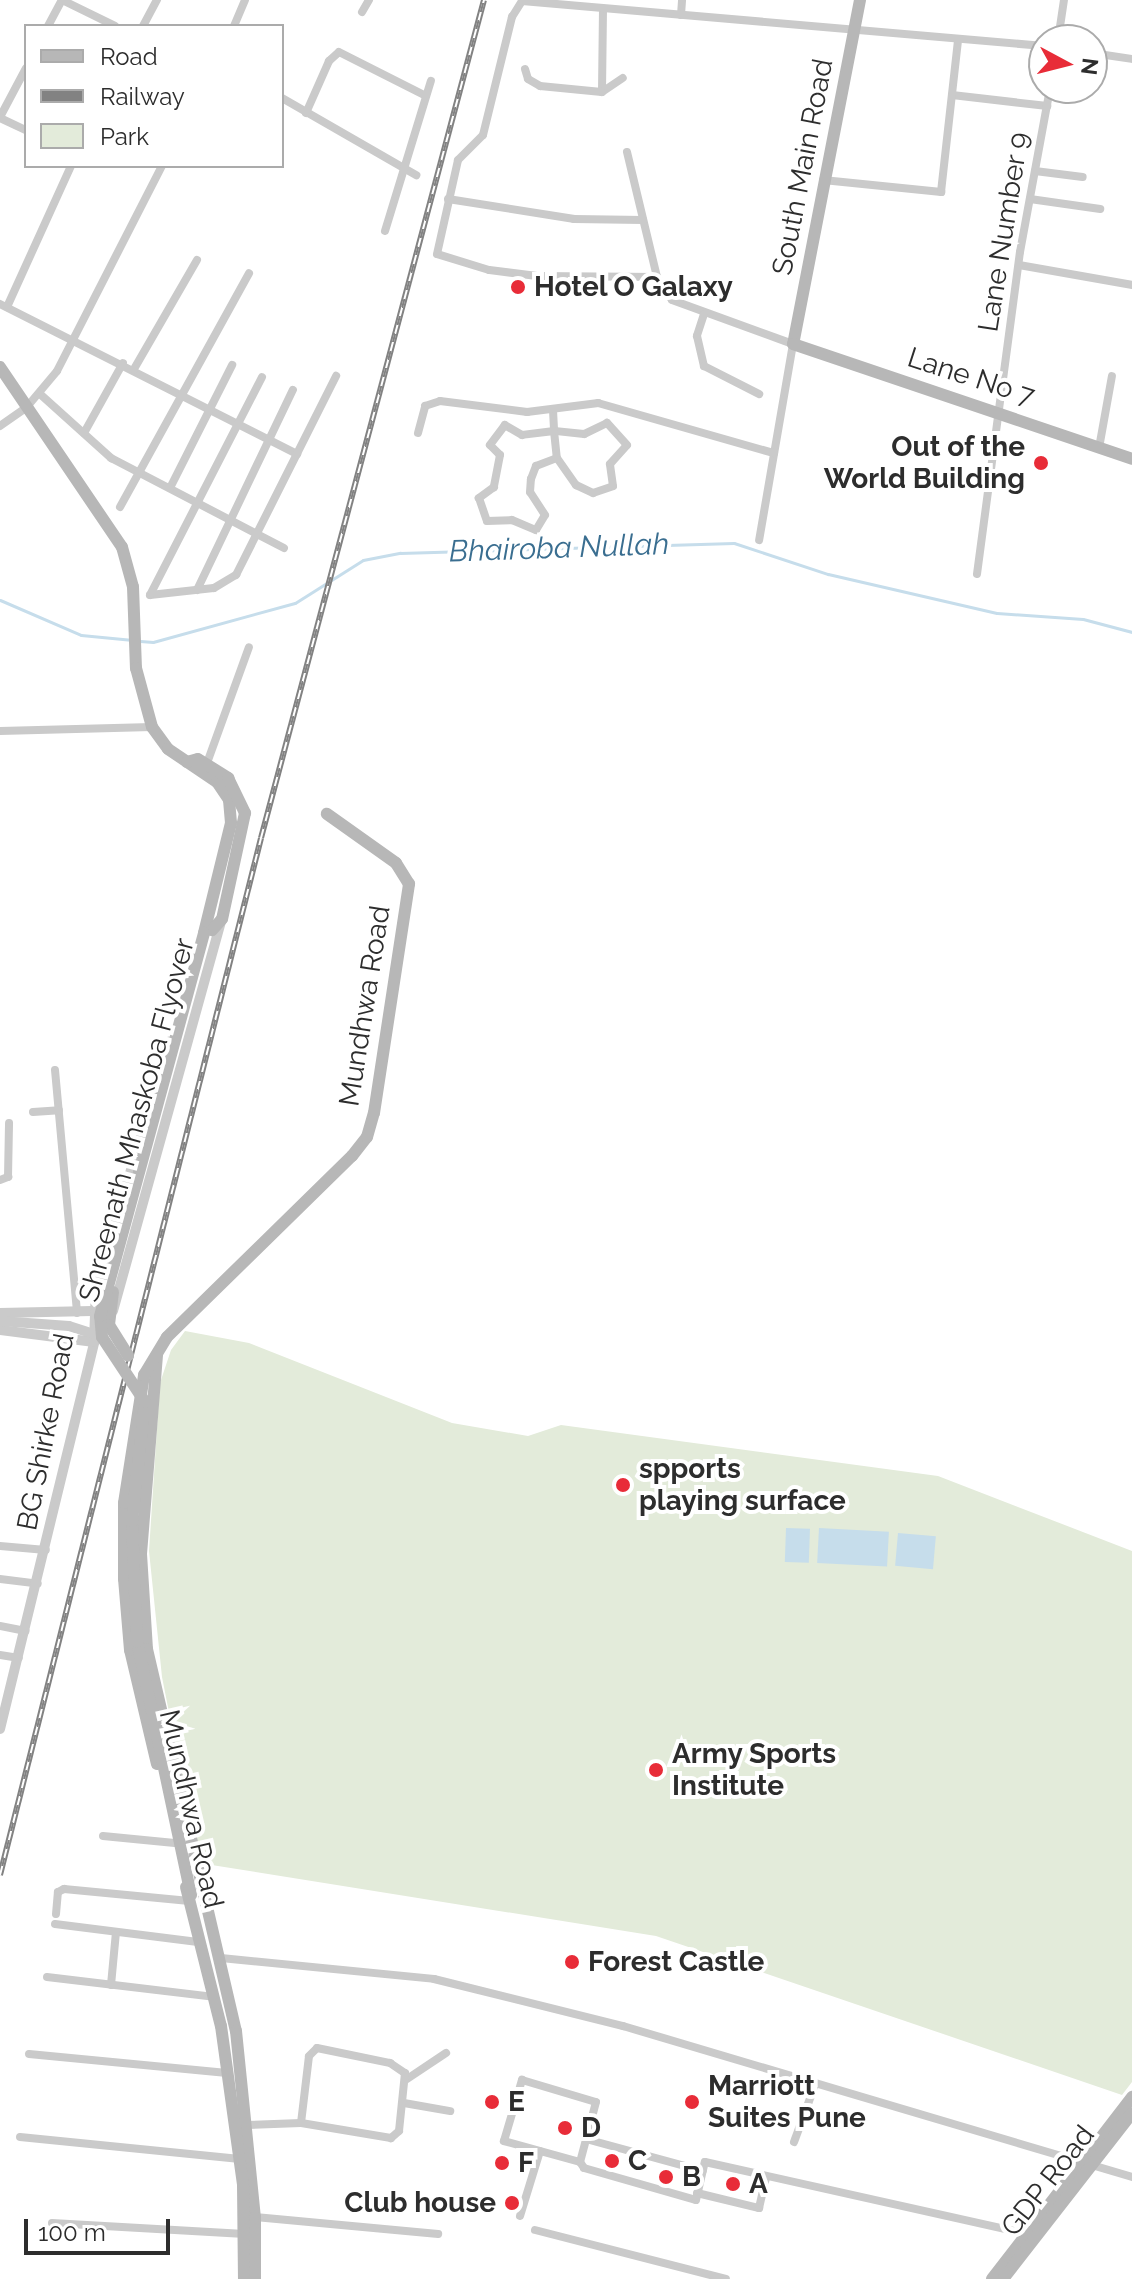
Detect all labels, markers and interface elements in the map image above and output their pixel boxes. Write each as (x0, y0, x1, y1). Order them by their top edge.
legend (24, 24, 284, 168)
north arrow (1028, 24, 1108, 104)
text: Road (100, 42, 158, 71)
street label: South Main Road (766, 56, 840, 278)
text: N (1076, 57, 1104, 77)
text: Railway (100, 82, 185, 111)
text: Park (100, 122, 149, 151)
street label: Lane Number 9 (972, 129, 1036, 335)
place label: Hotel O Galaxy (534, 270, 734, 304)
marker: Hotel O Galaxy (509, 278, 527, 296)
street label: Lane No 7 (903, 341, 1039, 413)
place label: Out of the World Building (824, 430, 1025, 496)
marker: Out of the World Building (1032, 454, 1050, 472)
water label: Bhairoba Nullah (448, 526, 670, 570)
street label: Mundhwa Road (333, 903, 397, 1109)
street label: Shreenath Mhaskoba Flyover (72, 934, 202, 1306)
street label: BG Shirke Road (10, 1331, 82, 1533)
place label: spports playing surface (639, 1452, 846, 1518)
marker: spports playing surface (614, 1476, 632, 1494)
street label: Mundhwa Road (152, 1706, 230, 1912)
place label: Army Sports Institute (672, 1737, 837, 1803)
marker: Army Sports Institute (647, 1761, 665, 1779)
place label: Forest Castle (588, 1945, 764, 1979)
marker: Forest Castle (563, 1953, 581, 1971)
place label: Marriott Suites Pune (708, 2069, 866, 2135)
place label: E (508, 2085, 525, 2119)
marker: E (483, 2093, 501, 2111)
marker: Marriott Suites Pune (683, 2093, 701, 2111)
place label: D (581, 2111, 601, 2145)
marker: D (556, 2119, 574, 2137)
street label: GDP Road (994, 2119, 1102, 2243)
place label: C (628, 2144, 647, 2178)
place label: F (518, 2146, 534, 2180)
marker: C (603, 2152, 621, 2170)
marker: F (493, 2154, 511, 2172)
place label: B (682, 2160, 701, 2194)
place label: A (749, 2167, 768, 2201)
marker: B (657, 2168, 675, 2186)
marker: A (724, 2175, 742, 2193)
place label: Club house (344, 2186, 496, 2220)
marker: Club house (503, 2194, 521, 2212)
scale bar (28, 2203, 174, 2253)
text: 100 m (38, 2218, 106, 2247)

